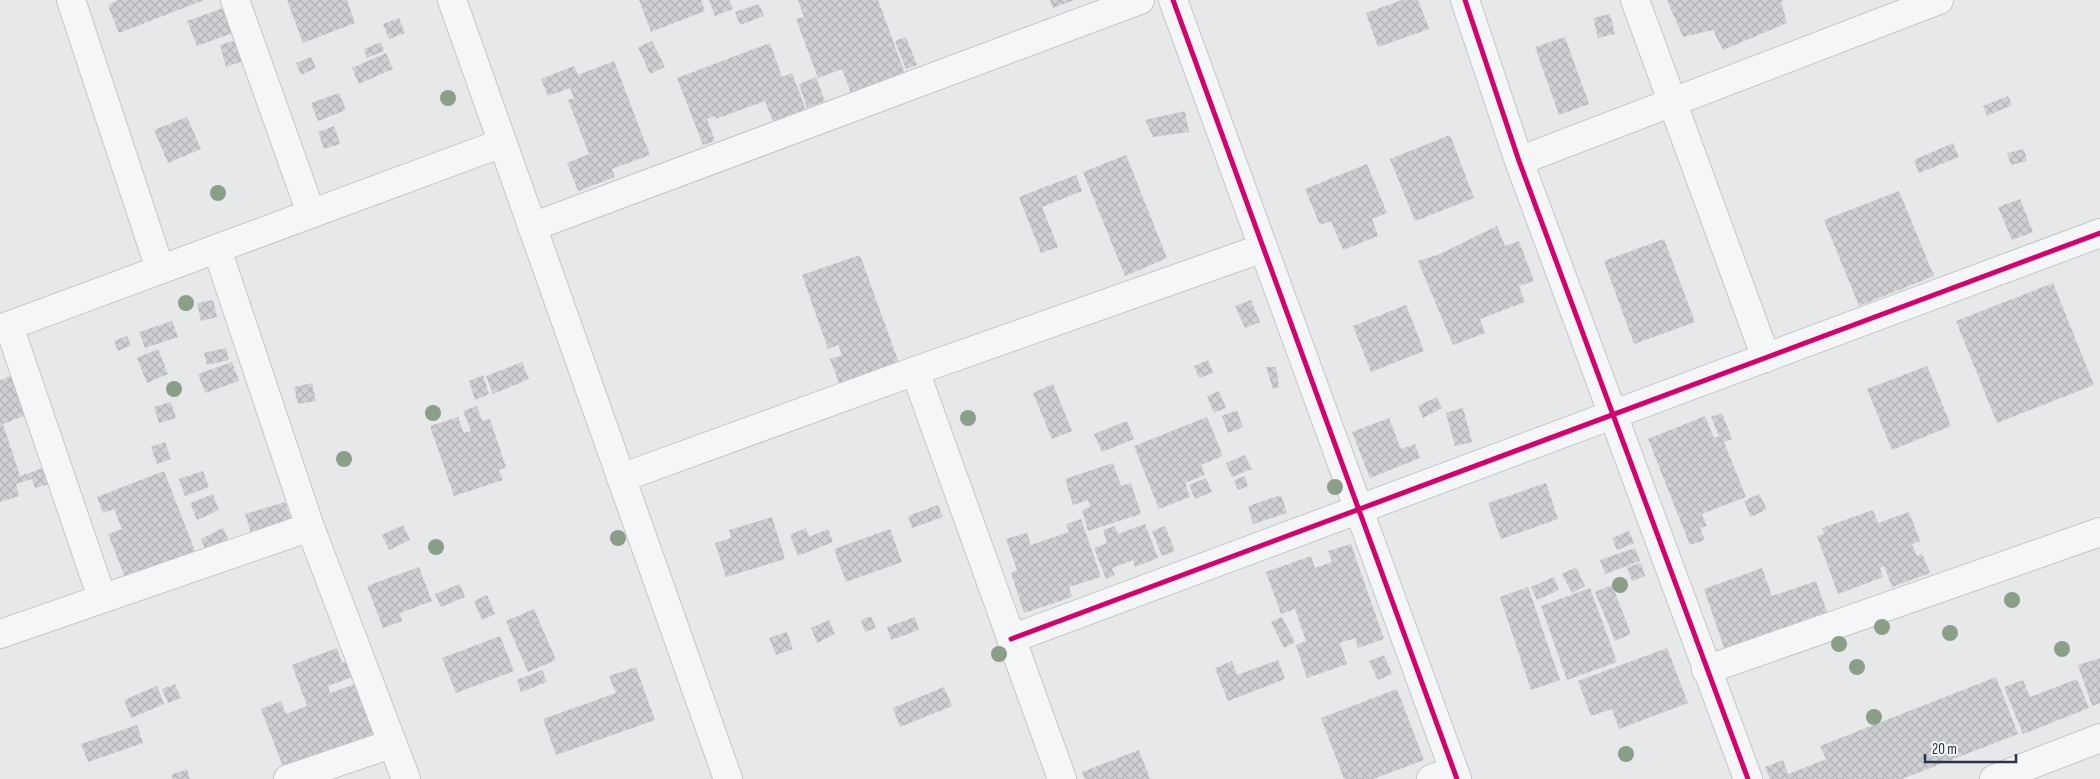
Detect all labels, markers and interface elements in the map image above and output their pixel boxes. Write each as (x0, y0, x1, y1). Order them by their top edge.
scale bar (1925, 732, 2016, 764)
text: 20 m (1932, 740, 1957, 759)

